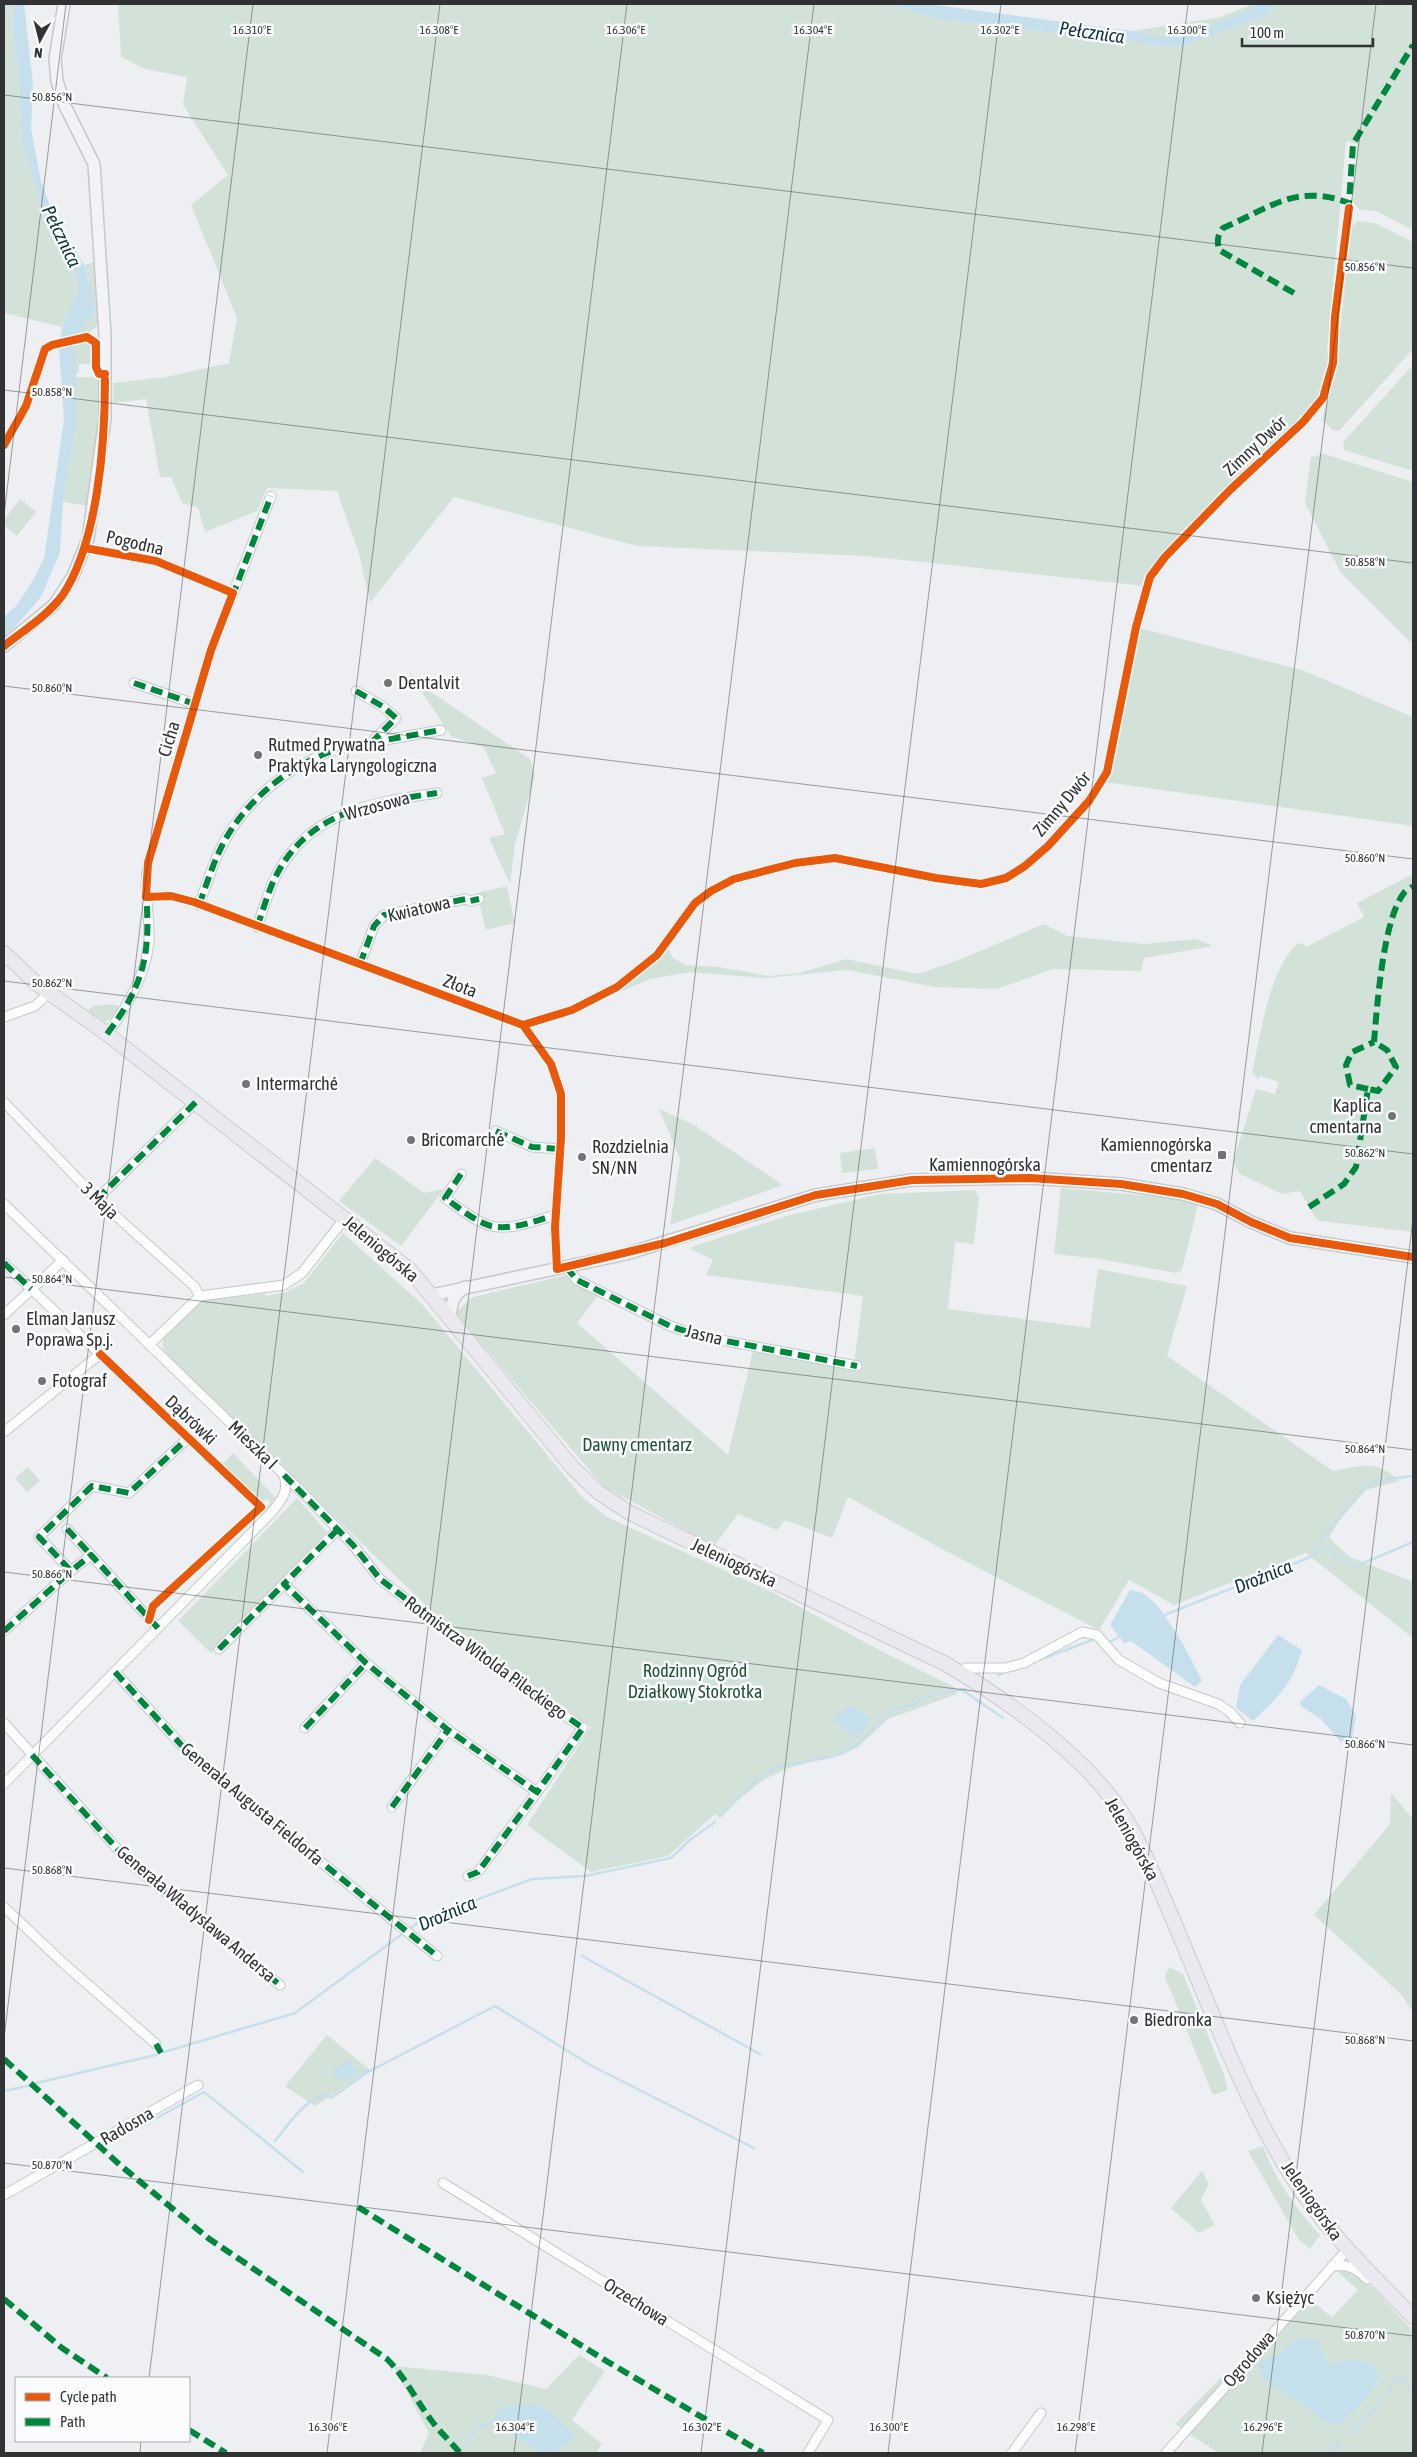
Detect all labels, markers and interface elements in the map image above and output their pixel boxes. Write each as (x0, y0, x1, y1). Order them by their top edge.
north arrow (15, 15, 65, 65)
scale bar (1242, 15, 1373, 47)
water label: Pełcznica (1058, 17, 1126, 47)
text: 16.310°E (233, 23, 271, 37)
text: 16.308°E (420, 23, 458, 37)
text: 16.306°E (607, 23, 645, 37)
text: 16.304°E (794, 23, 832, 37)
text: 16.302°E (981, 23, 1019, 37)
text: 16.300°E (1168, 23, 1206, 37)
text: 100 m (1250, 24, 1284, 41)
text: N (33, 44, 43, 61)
text: 50.856°N (32, 90, 72, 104)
water label: Pełcznica (38, 202, 86, 271)
text: 50.856°N (1345, 260, 1385, 274)
text: 50.858°N (32, 385, 72, 399)
street label: Zimny Dwór (1219, 411, 1291, 480)
street label: Pogodna (104, 526, 166, 559)
text: 50.858°N (1345, 555, 1385, 569)
place label: Dentalvit (398, 672, 460, 693)
marker: Dentalvit (382, 677, 394, 689)
text: 50.860°N (32, 681, 72, 695)
street label: Cicha (153, 719, 184, 759)
place label: Rutmed Prywatna Praktyka Laryngologiczna (268, 734, 437, 776)
marker: Rutmed Prywatna Praktyka Laryngologiczna (252, 749, 264, 761)
street label: Zimny Dwór (1028, 766, 1095, 840)
street label: Wrzosowa (342, 787, 412, 824)
text: 50.860°N (1345, 851, 1385, 865)
street label: Kwiatowa (385, 891, 452, 926)
street label: Złota (440, 970, 480, 1002)
text: 50.862°N (32, 976, 72, 990)
place label: Intermarché (256, 1073, 338, 1094)
marker: Intermarché (240, 1078, 252, 1090)
place label: Kaplica cmentarna (1310, 1095, 1382, 1137)
marker: Kaplica cmentarna (1386, 1110, 1398, 1122)
place label: Bricomarché (421, 1129, 504, 1150)
marker: Bricomarché (405, 1134, 417, 1146)
place label: Kamiennogórska cmentarz (1100, 1134, 1213, 1176)
place label: Rozdzielnia SN/NN (592, 1136, 669, 1178)
text: 50.862°N (1345, 1146, 1385, 1160)
marker: Kamiennogórska cmentarz (1216, 1149, 1228, 1161)
marker: Rozdzielnia SN/NN (576, 1151, 588, 1163)
street label: Kamiennogórska (929, 1154, 1041, 1175)
street label: 3 Maja (77, 1178, 123, 1223)
street label: Jeleniogórska (339, 1211, 423, 1286)
text: 50.864°N (32, 1272, 72, 1286)
place label: Elman Janusz Poprawa Sp.j. (26, 1308, 116, 1350)
street label: Jasna (683, 1320, 725, 1349)
marker: Elman Janusz Poprawa Sp.j. (10, 1323, 22, 1335)
place label: Fotograf (52, 1370, 107, 1391)
marker: Fotograf (36, 1375, 48, 1387)
street label: Dąbrówki (161, 1391, 221, 1449)
street label: Mieszka I (224, 1416, 282, 1473)
park label: Dawny cmentarz (582, 1434, 692, 1455)
text: 50.864°N (1345, 1442, 1385, 1456)
street label: Jeleniogórska (688, 1534, 780, 1591)
water label: Drożnica (1231, 1554, 1295, 1598)
text: 50.866°N (32, 1567, 72, 1581)
street label: Rotmistrza Witolda Pileckiego (401, 1592, 572, 1724)
park label: Rodzinny Ogród Działkowy Stokrotka (628, 1660, 762, 1702)
text: 50.866°N (1345, 1737, 1385, 1751)
street label: Generała Augusta Fieldorfa (177, 1738, 328, 1869)
street label: Jeleniogórska (1101, 1794, 1164, 1884)
street label: Generała Władysława Andersa (113, 1841, 280, 1986)
text: 50.868°N (32, 1863, 72, 1877)
water label: Drożnica (415, 1891, 479, 1935)
place label: Biedronka (1144, 2009, 1212, 2030)
marker: Biedronka (1128, 2014, 1140, 2026)
text: 50.868°N (1345, 2033, 1385, 2047)
street label: Radosna (96, 2102, 157, 2149)
street label: Jeleniogórska (1277, 2157, 1347, 2244)
text: 50.870°N (32, 2158, 72, 2172)
street label: Orzechowa (600, 2273, 673, 2330)
place label: Księżyc (1266, 2287, 1314, 2308)
marker: Księżyc (1250, 2292, 1262, 2304)
street label: Ogrodowa (1218, 2326, 1279, 2391)
text: 50.870°N (1345, 2328, 1385, 2342)
legend (15, 2377, 190, 2442)
text: Cycle path (60, 2388, 117, 2405)
text: Path (60, 2413, 86, 2430)
text: 16.306°E (309, 2420, 347, 2434)
text: 16.304°E (496, 2420, 534, 2434)
text: 16.302°E (683, 2420, 721, 2434)
text: 16.300°E (870, 2420, 908, 2434)
text: 16.298°E (1057, 2420, 1095, 2434)
text: 16.296°E (1244, 2420, 1282, 2434)

